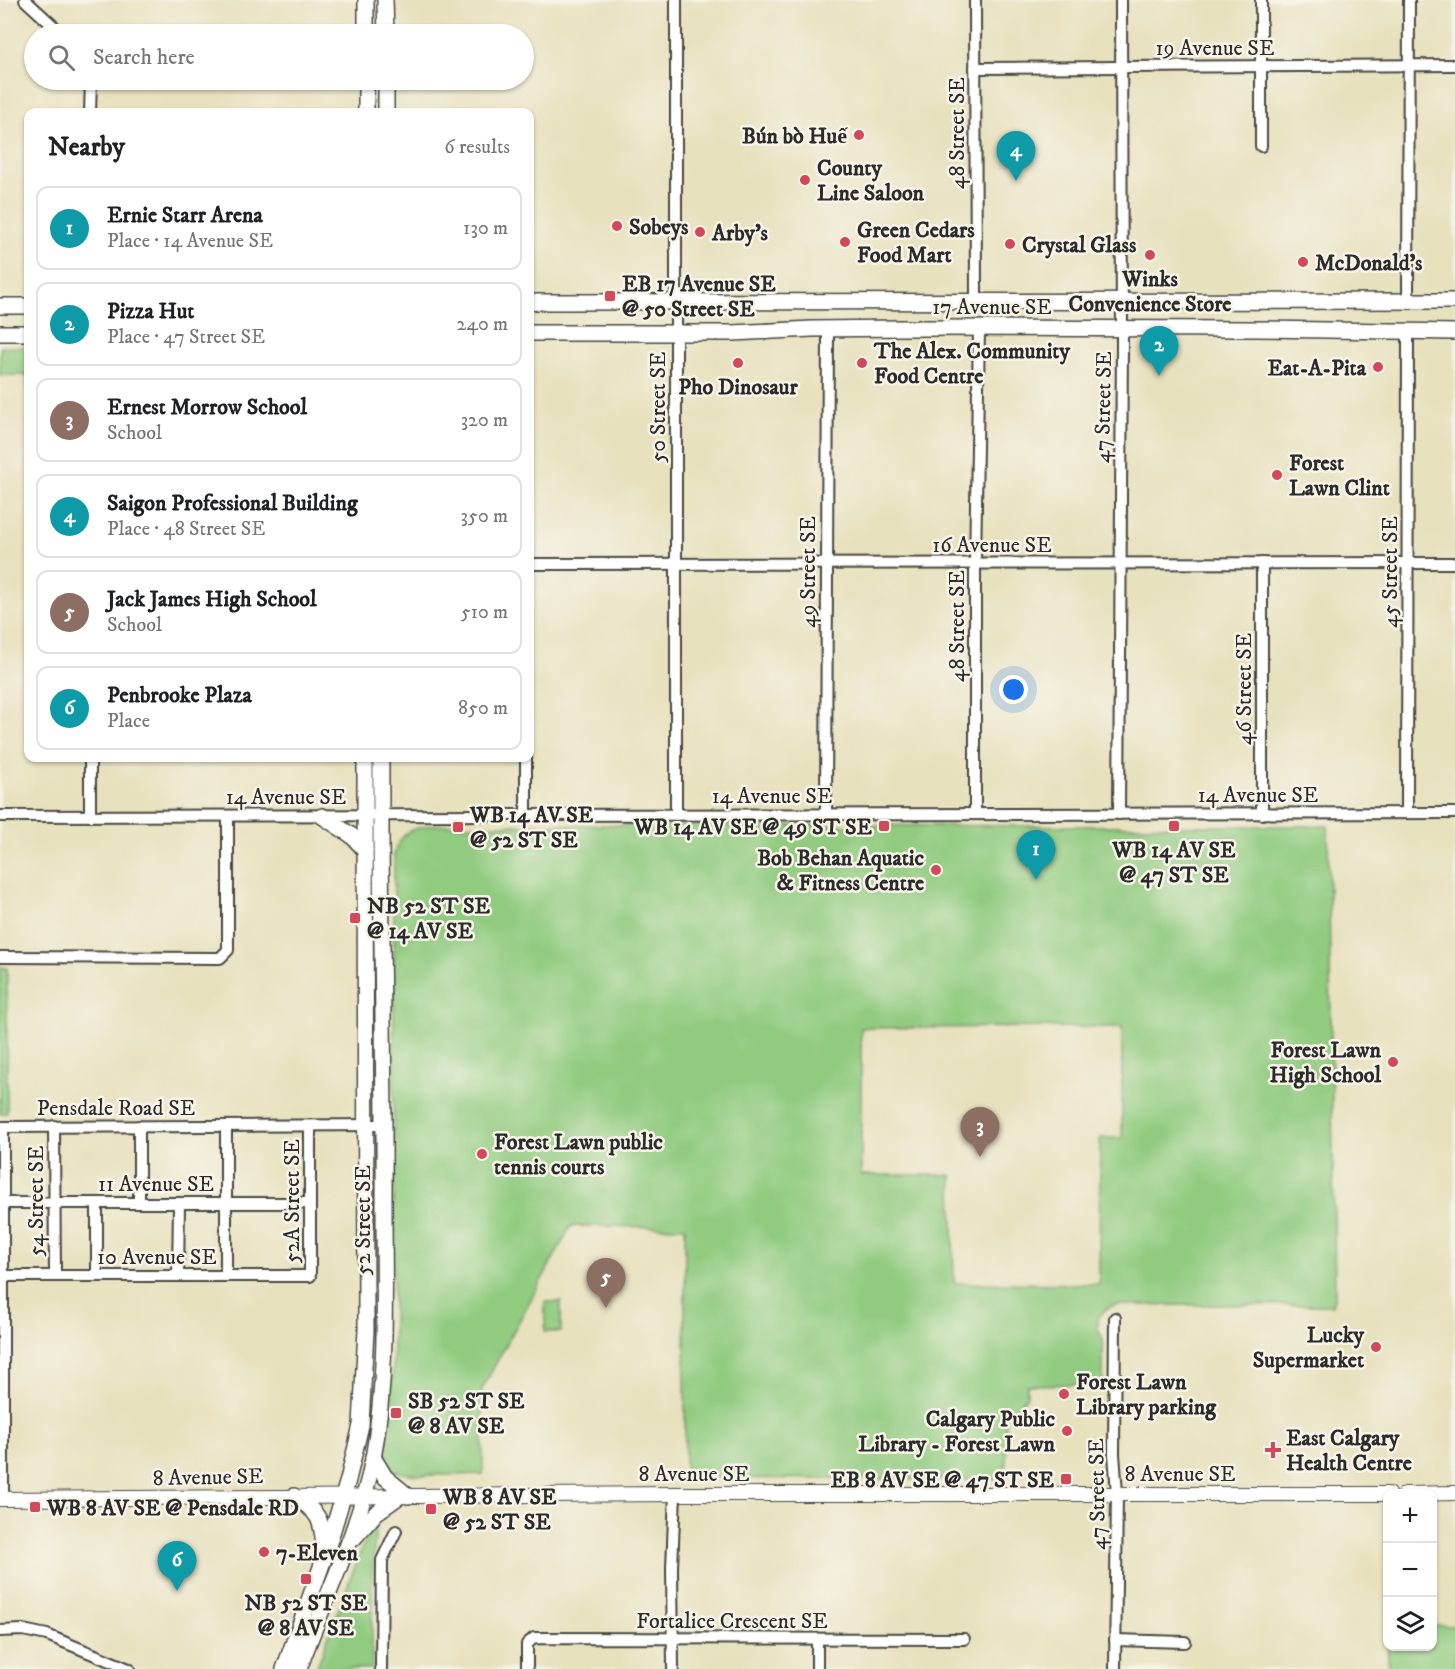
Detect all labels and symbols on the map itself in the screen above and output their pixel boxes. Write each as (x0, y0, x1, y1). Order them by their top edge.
street label: 19 Avenue SE (1156, 35, 1274, 62)
street label: 48 Street SE (944, 77, 971, 189)
place label: Bún bò Huế (742, 123, 848, 150)
marker: Bún bò Huế (852, 128, 866, 142)
pin: 4 (996, 132, 1036, 181)
place label: County Line Saloon (817, 155, 925, 207)
marker: County Line Saloon (798, 173, 812, 187)
place label: Sobeys (629, 214, 689, 241)
place label: Green Cedars Food Mart (857, 217, 975, 269)
marker: Sobeys (610, 219, 624, 233)
place label: Arby's (711, 220, 769, 247)
marker: Arby's (693, 225, 707, 239)
place label: Crystal Glass (1022, 232, 1137, 259)
marker: Green Cedars Food Mart (838, 235, 852, 249)
marker: Crystal Glass (1003, 237, 1017, 251)
marker: Winks Convenience Store (1143, 248, 1157, 262)
place label: McDonald's (1315, 250, 1423, 277)
marker: McDonald's (1296, 255, 1310, 269)
place label: Winks Convenience Store (1069, 266, 1231, 318)
place label: EB 17 Avenue SE @ 50 Street SE (622, 271, 776, 323)
marker: EB 17 Avenue SE @ 50 Street SE (603, 289, 617, 303)
street label: 17 Avenue SE (932, 294, 1052, 321)
pin: 2 (1140, 326, 1178, 376)
place label: The Alex. Community Food Centre (873, 338, 1070, 390)
street label: 50 Street SE (645, 351, 672, 463)
street label: 47 Street SE (1089, 351, 1118, 463)
place label: Eat-A-Pita (1267, 355, 1367, 382)
marker: Pho Dinosaur (731, 356, 745, 370)
marker: The Alex. Community Food Centre (855, 356, 869, 370)
marker: Eat-A-Pita (1371, 360, 1385, 374)
place label: Pho Dinosaur (678, 374, 798, 401)
place label: Forest Lawn Clint (1289, 450, 1390, 502)
marker: Forest Lawn Clint (1270, 468, 1284, 482)
street label: 49 Street SE (795, 516, 822, 628)
street label: 45 Street SE (1377, 516, 1404, 628)
street label: 16 Avenue SE (932, 532, 1052, 559)
street label: 48 Street SE (944, 570, 971, 682)
street label: 46 Street SE (1231, 633, 1258, 745)
your location (999, 675, 1028, 704)
street label: 14 Avenue SE (1198, 782, 1318, 809)
street label: 14 Avenue SE (712, 783, 832, 810)
street label: 14 Avenue SE (226, 784, 346, 811)
place label: WB 14 AV SE @ 52 ST SE (469, 802, 594, 854)
place label: WB 14 AV SE @ 49 ST SE (633, 814, 872, 841)
marker: WB 14 AV SE @ 49 ST SE (877, 819, 891, 833)
marker: WB 14 AV SE @ 47 ST SE (1167, 819, 1181, 833)
marker: WB 14 AV SE @ 52 ST SE (451, 820, 465, 834)
pin: 1 (1016, 830, 1056, 880)
place label: WB 14 AV SE @ 47 ST SE (1111, 837, 1236, 889)
place label: Bob Behan Aquatic & Fitness Centre (757, 845, 925, 897)
marker: Bob Behan Aquatic & Fitness Centre (929, 863, 943, 877)
place label: NB 52 ST SE @ 14 AV SE (367, 893, 491, 945)
marker: NB 52 ST SE @ 14 AV SE (348, 911, 362, 925)
place label: Forest Lawn High School (1269, 1037, 1381, 1089)
marker: Forest Lawn High School (1386, 1055, 1400, 1069)
street label: Pensdale Road SE (37, 1095, 195, 1122)
pin: 3 (960, 1108, 1000, 1157)
place label: Forest Lawn public tennis courts (494, 1129, 663, 1181)
street label: 52A Street SE (279, 1139, 306, 1263)
street label: 54 Street SE (23, 1145, 50, 1257)
marker: Forest Lawn public tennis courts (475, 1147, 489, 1161)
street label: 52 Street SE (350, 1165, 377, 1275)
street label: 11 Avenue SE (98, 1171, 214, 1198)
street label: 10 Avenue SE (97, 1244, 217, 1271)
pin: 5 (586, 1258, 626, 1308)
place label: Lucky Supermarket (1253, 1322, 1365, 1374)
marker: Lucky Supermarket (1369, 1340, 1383, 1354)
place label: Forest Lawn Library parking (1076, 1369, 1217, 1421)
marker: Forest Lawn Library parking (1057, 1387, 1071, 1401)
place label: SB 52 ST SE @ 8 AV SE (408, 1388, 525, 1440)
marker: SB 52 ST SE @ 8 AV SE (389, 1406, 403, 1420)
place label: Calgary Public Library - Forest Lawn (858, 1406, 1056, 1458)
marker: Calgary Public Library - Forest Lawn (1060, 1424, 1074, 1438)
place label: East Calgary Health Centre (1286, 1425, 1412, 1477)
street label: 47 Street SE (1083, 1438, 1112, 1550)
marker: East Calgary Health Centre (1264, 1441, 1282, 1459)
street label: 8 Avenue SE (639, 1461, 750, 1488)
street label: 8 Avenue SE (1125, 1461, 1236, 1488)
street label: 8 Avenue SE (152, 1463, 264, 1492)
place label: EB 8 AV SE @ 47 ST SE (831, 1467, 1054, 1494)
marker: EB 8 AV SE @ 47 ST SE (1059, 1472, 1073, 1486)
place label: WB 8 AV SE @ 52 ST SE (442, 1484, 557, 1536)
place label: WB 8 AV SE @ Pensdale RD (46, 1495, 299, 1522)
marker: WB 8 AV SE @ Pensdale RD (28, 1500, 42, 1514)
marker: WB 8 AV SE @ 52 ST SE (424, 1502, 438, 1516)
place label: 7-Eleven (276, 1540, 358, 1567)
pin: 6 (158, 1542, 196, 1591)
marker: 7-Eleven (257, 1545, 271, 1559)
marker: NB 52 ST SE @ 8 AV SE (299, 1572, 313, 1586)
place label: NB 52 ST SE @ 8 AV SE (244, 1590, 368, 1642)
street label: Fortalice Crescent SE (636, 1608, 828, 1635)

